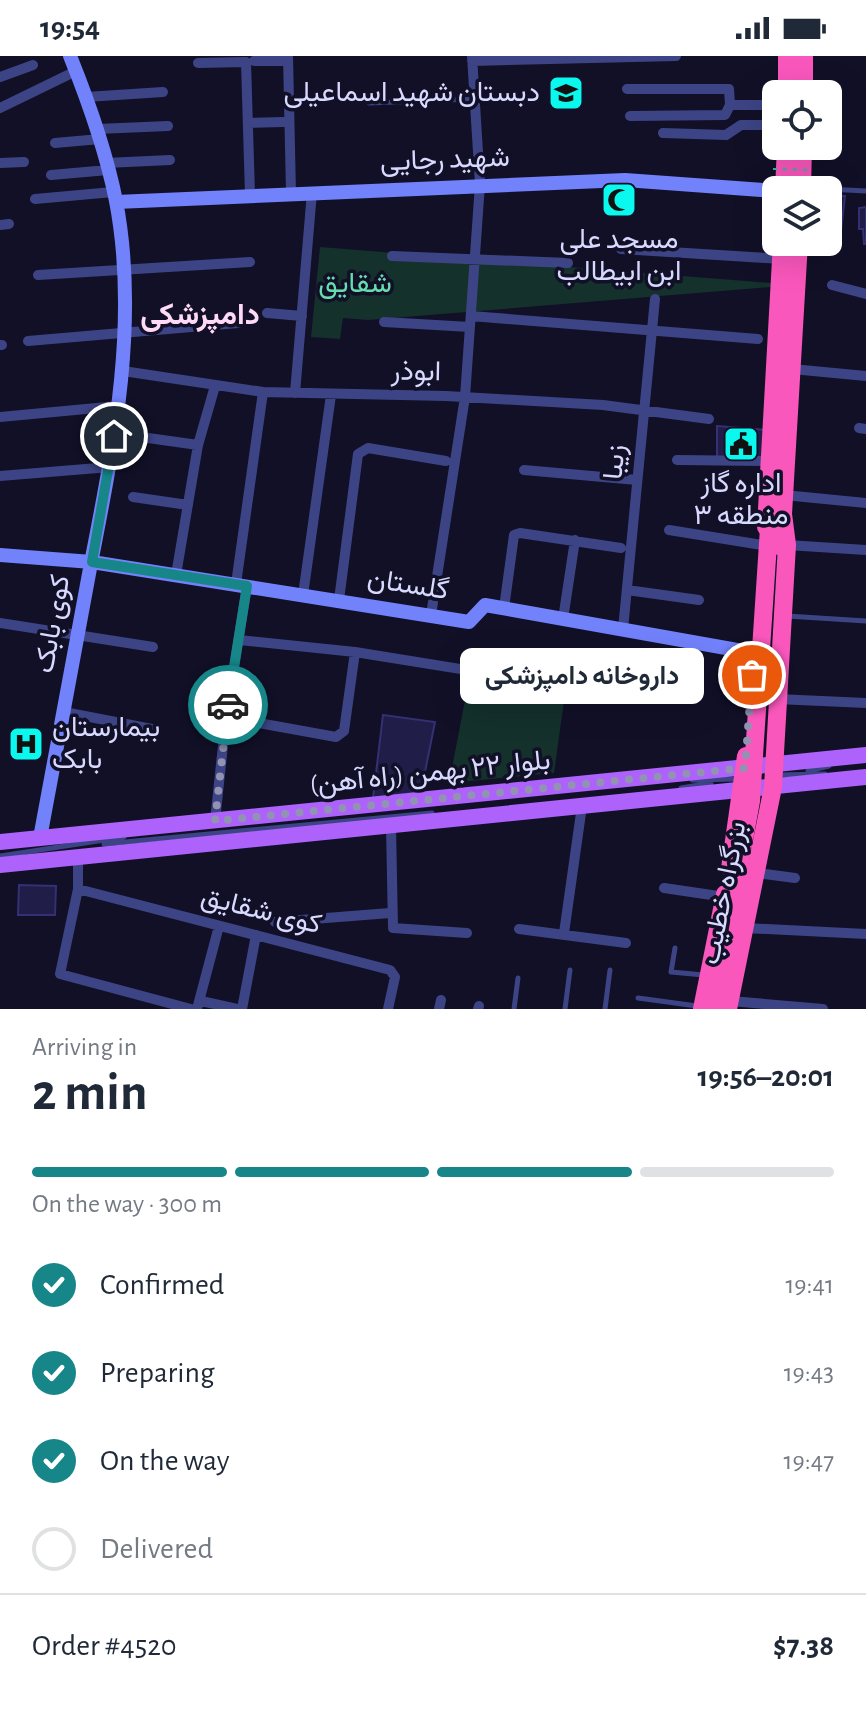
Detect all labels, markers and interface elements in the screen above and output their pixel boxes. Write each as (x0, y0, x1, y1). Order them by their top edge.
text: 19:54 (40, 13, 100, 43)
school or university icon: دبستان شهید اسماعیلی (547, 74, 585, 112)
place label: دبستان شهید اسماعیلی (284, 79, 540, 109)
map controls (762, 80, 842, 256)
button: locate (762, 80, 842, 160)
street label: شهید رجایی (380, 144, 510, 178)
button: layers (762, 176, 842, 256)
mosque icon: مسجد علی ابن ابیطالب (600, 181, 638, 219)
place label: مسجد علی ابن ابیطالب (557, 226, 681, 287)
park label: شقایق (318, 270, 392, 299)
district label: دامپزشکی (140, 300, 260, 334)
street label: ابوذر (390, 358, 441, 388)
pin (80, 402, 148, 470)
icon: home (92, 414, 136, 458)
public building icon: اداره گاز منطقه ۳ (722, 425, 760, 463)
street label: زیبا (600, 443, 632, 481)
place label: اداره گاز منطقه ۳ (694, 469, 788, 530)
street label: گلستان (365, 564, 451, 605)
street label: کوی بابک (31, 573, 77, 676)
pin (718, 641, 786, 709)
callout: داروخانه دامپزشکی (460, 647, 704, 703)
icon: bag (730, 653, 774, 697)
text: داروخانه دامپزشکی (485, 663, 679, 689)
courier (188, 665, 268, 745)
icon: car (206, 683, 250, 727)
place label: بیمارستان بابک (52, 714, 160, 775)
hospital icon: بیمارستان بابک (7, 725, 45, 763)
street label: بلوار ۲۲ بهمن (راه آهن) (308, 746, 552, 802)
street label: بزرگراه خطیب (695, 819, 754, 967)
street label: کوی شقایق (197, 883, 324, 941)
text: Arriving in (32, 1034, 137, 1060)
text: 19:56–20:01 (698, 1062, 834, 1092)
text: 2 min (32, 1067, 147, 1119)
text: On the way · 300 m (32, 1191, 222, 1217)
icon: check (32, 1263, 76, 1307)
text: Confirmed (100, 1270, 224, 1300)
text: 19:41 (785, 1272, 834, 1298)
icon: check (32, 1351, 76, 1395)
text: Preparing (100, 1358, 215, 1388)
text: 19:43 (784, 1360, 834, 1386)
icon: check (32, 1439, 76, 1483)
text: On the way (100, 1446, 229, 1476)
text: 19:47 (784, 1448, 834, 1474)
text: Delivered (100, 1534, 213, 1564)
text: Order #4520 (32, 1631, 177, 1661)
text: $7.38 (773, 1631, 834, 1661)

